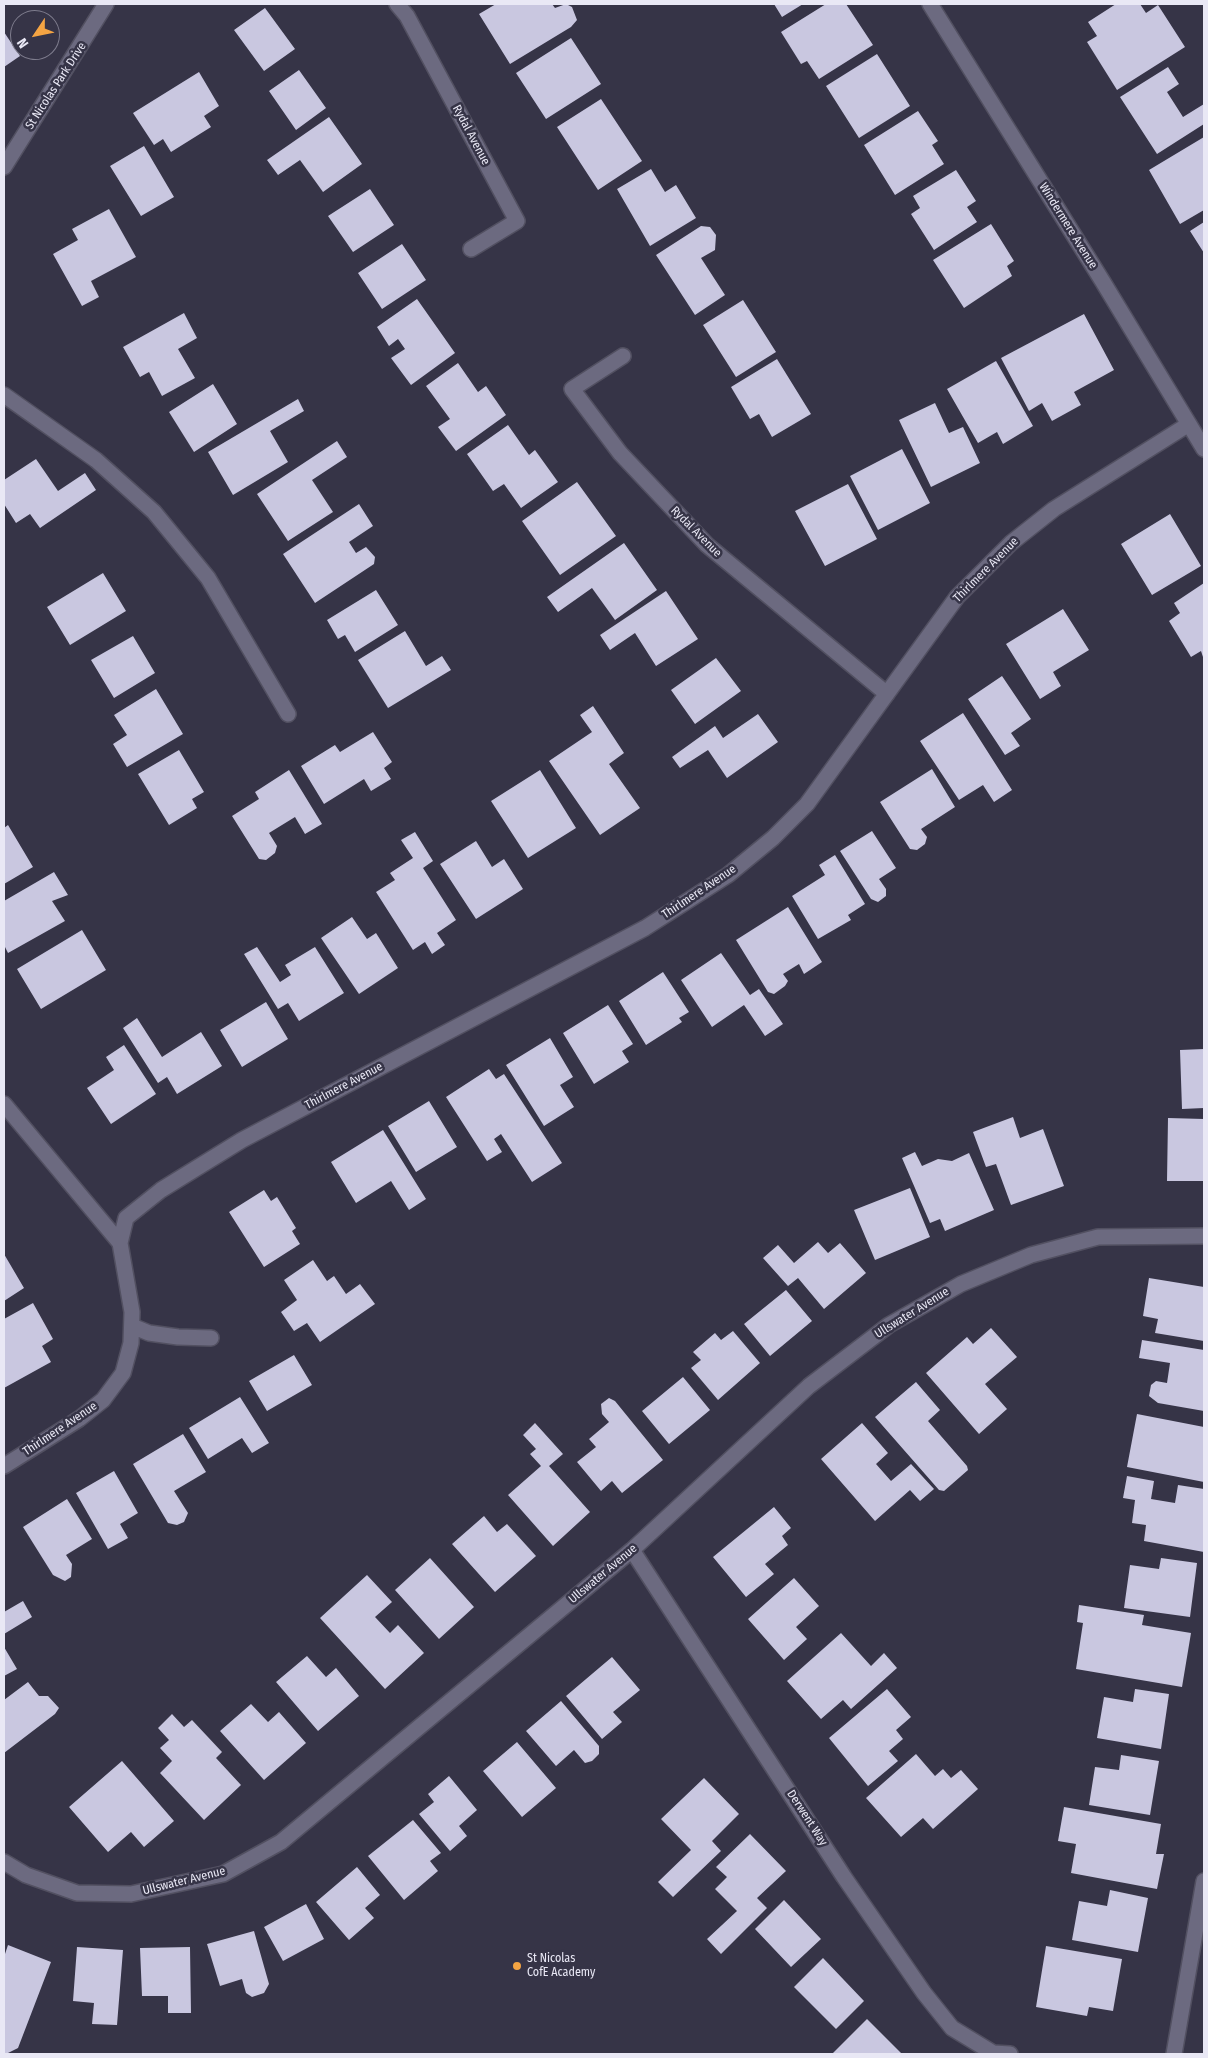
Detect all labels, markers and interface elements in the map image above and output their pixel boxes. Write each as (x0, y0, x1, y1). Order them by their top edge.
north arrow (10, 10, 60, 60)
street label: St Nicolas Park Drive (23, 40, 89, 132)
street label: Rydal Avenue (449, 102, 493, 168)
street label: Windermere Avenue (1036, 180, 1100, 272)
street label: Rydal Avenue (668, 504, 724, 560)
street label: Thirlmere Avenue (950, 534, 1022, 606)
street label: Thirlmere Avenue (659, 862, 739, 922)
street label: Thirlmere Avenue (303, 1059, 385, 1113)
street label: Ullswater Avenue (872, 1284, 952, 1342)
street label: Thirlmere Avenue (20, 1399, 100, 1459)
street label: Ullswater Avenue (566, 1541, 640, 1607)
street label: Derwent Way (784, 1787, 830, 1849)
street label: Ullswater Avenue (141, 1864, 227, 1898)
place label: St Nicolas CofE Academy (527, 1952, 595, 1980)
marker: St Nicolas CofE Academy (511, 1960, 523, 1972)

